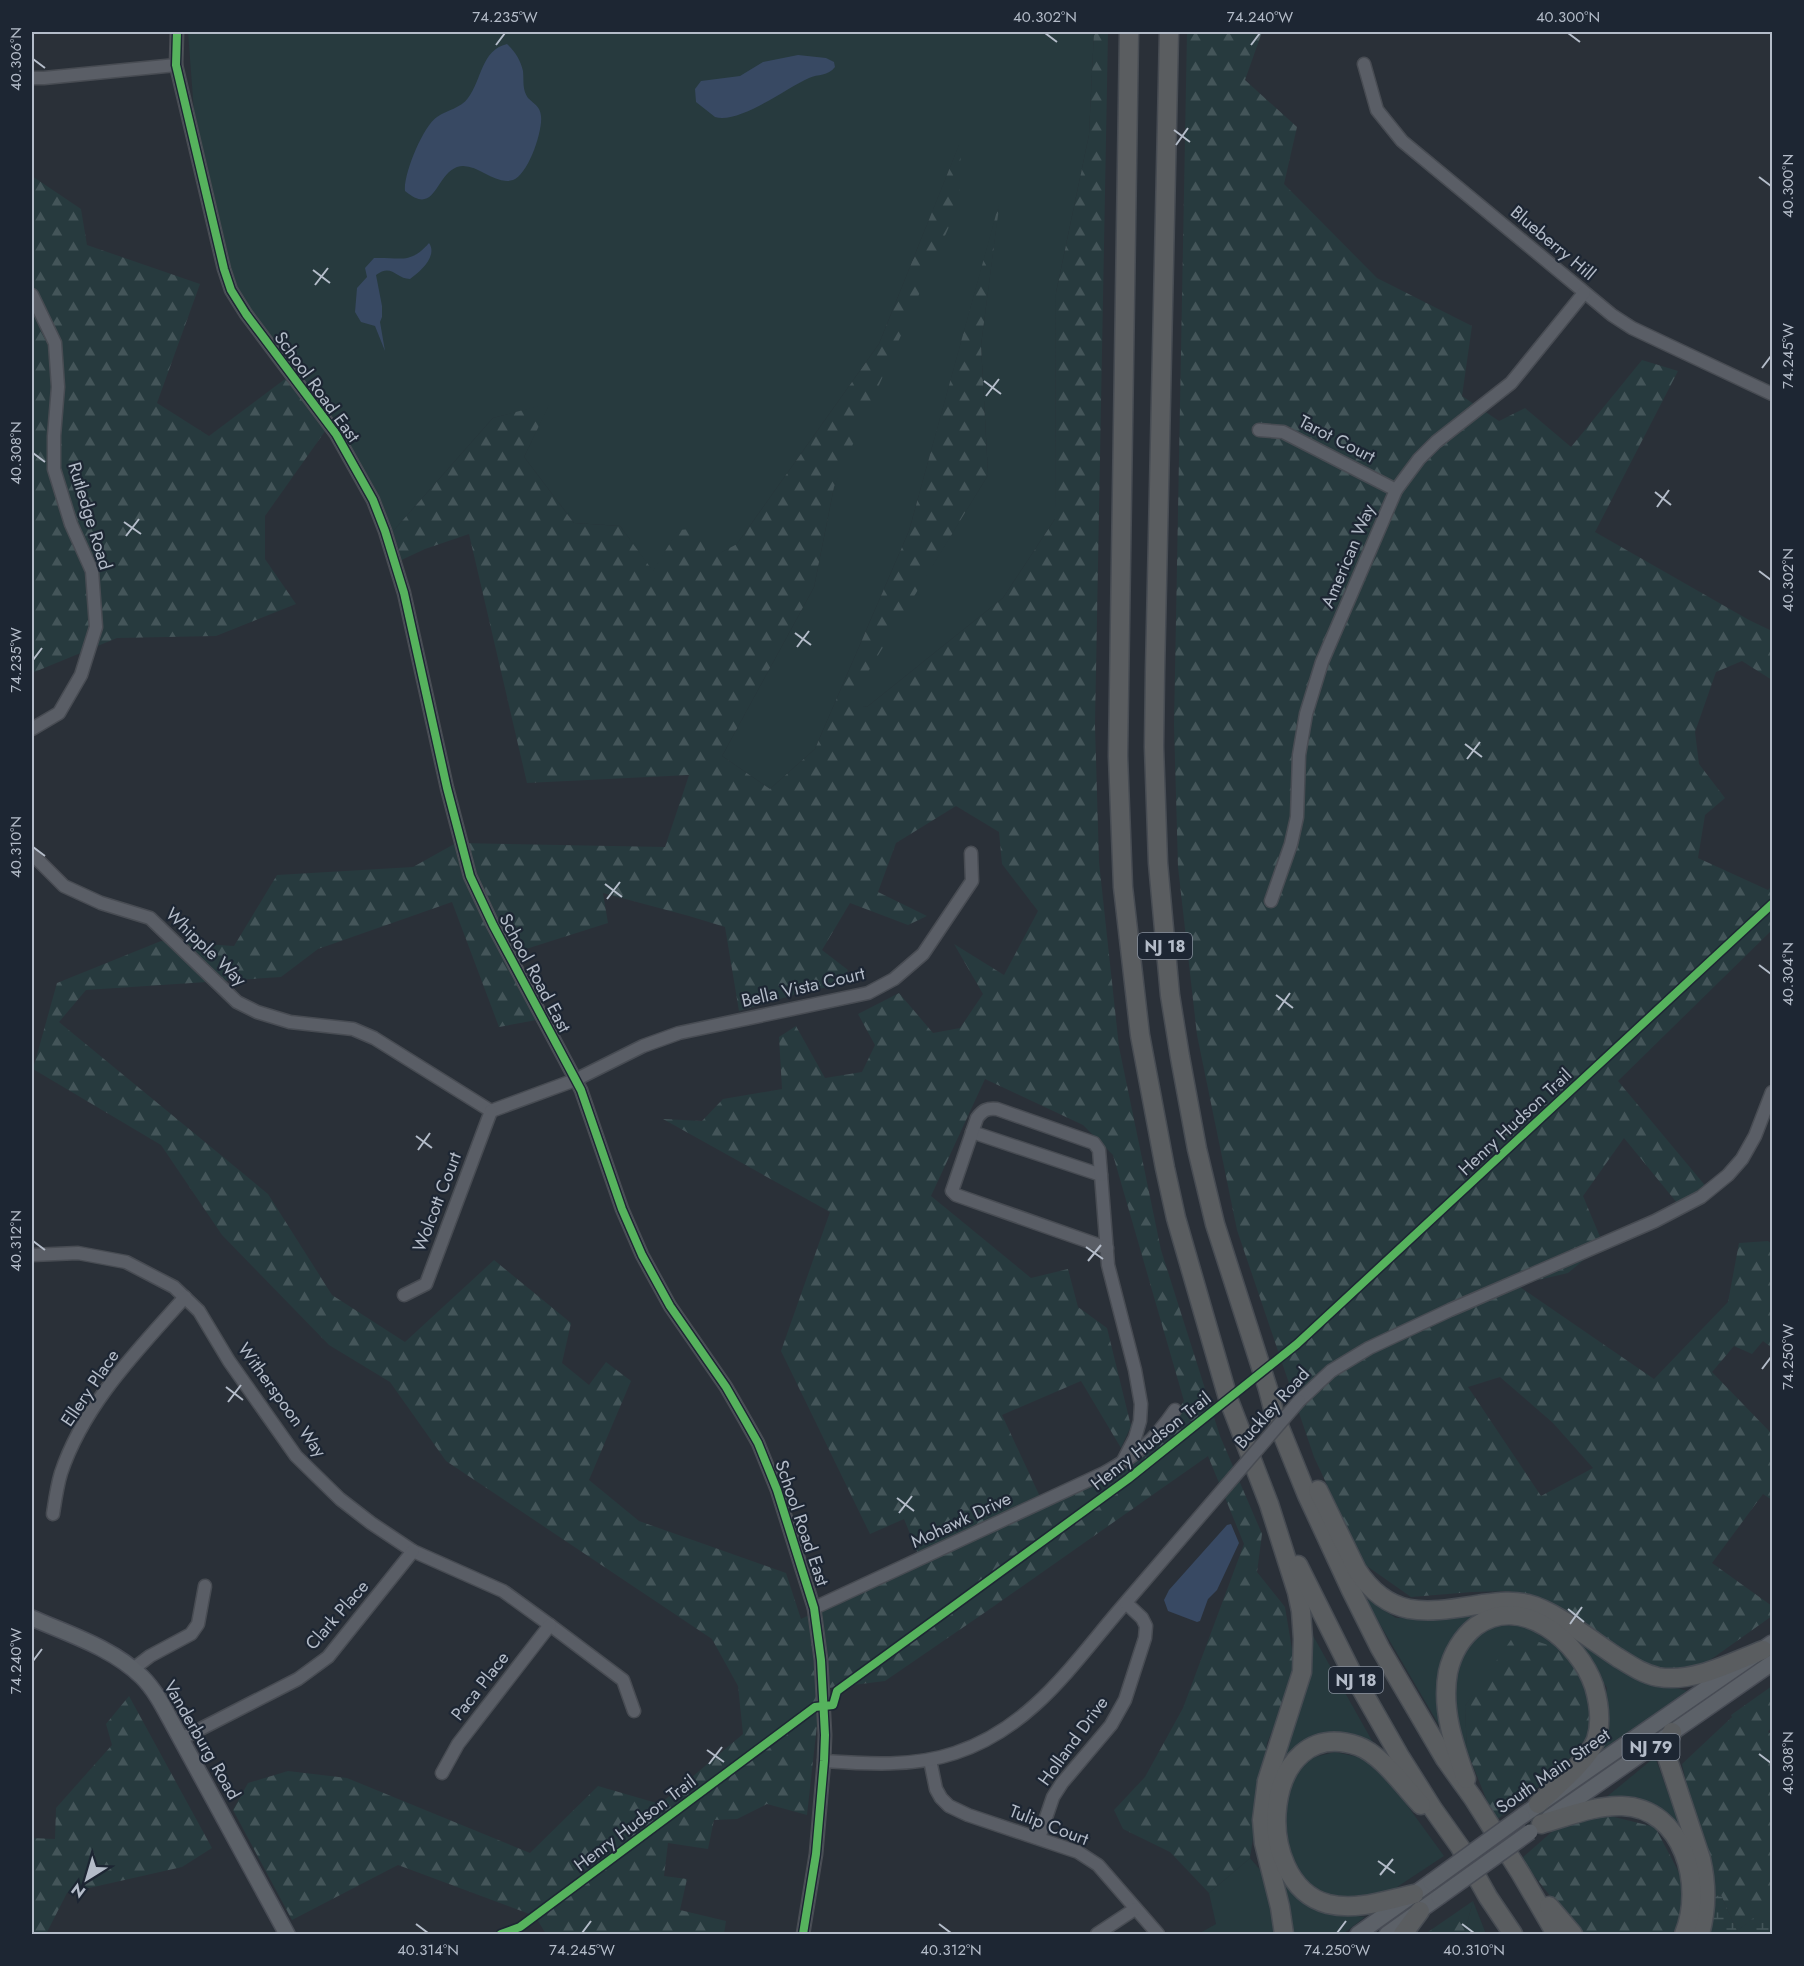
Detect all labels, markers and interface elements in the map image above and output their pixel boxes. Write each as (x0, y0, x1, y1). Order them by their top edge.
text: 74.235°W (472, 6, 538, 28)
text: 40.302°N (1013, 6, 1077, 28)
text: 74.240°W (1227, 6, 1293, 28)
text: 40.300°N (1536, 6, 1600, 28)
text: 40.306°N (5, 27, 27, 91)
text: 40.300°N (1777, 154, 1799, 218)
street label: Blueberry Hill (1505, 199, 1601, 287)
text: 74.245°W (1777, 323, 1799, 389)
street label: School Road East (268, 326, 367, 448)
street label: Tarot Court (1294, 409, 1380, 470)
text: 40.308°N (5, 421, 27, 485)
street label: Rutledge Road (61, 459, 119, 573)
street label: American Way (1314, 500, 1382, 612)
text: 40.302°N (1777, 548, 1799, 612)
text: 74.235°W (5, 627, 27, 693)
text: 40.310°N (5, 816, 27, 878)
street label: Whipple Way (160, 902, 252, 992)
street label: School Road East (493, 909, 578, 1038)
road number: NJ 18 (1138, 933, 1192, 959)
text: 40.304°N (1777, 942, 1799, 1006)
street label: Bella Vista Court (739, 960, 868, 1014)
street label: Henry Hudson Trail (1452, 1062, 1578, 1182)
street label: Wolcott Court (406, 1148, 468, 1256)
text: 40.312°N (5, 1210, 27, 1272)
text: 74.250°W (1777, 1324, 1799, 1390)
street label: Witherspoon Way (231, 1337, 333, 1463)
street label: Ellery Place (55, 1344, 125, 1432)
street label: Buckley Road (1228, 1362, 1316, 1454)
street label: Henry Hudson Trail (1085, 1386, 1217, 1496)
street label: School Road East (768, 1457, 836, 1590)
street label: Mohawk Drive (907, 1485, 1015, 1555)
street label: Clark Place (299, 1574, 375, 1656)
text: 74.240°W (5, 1628, 27, 1694)
street label: Paca Place (445, 1646, 515, 1726)
road number: NJ 18 (1329, 1667, 1383, 1693)
street label: Vanderburg Road (157, 1675, 247, 1805)
street label: Holland Drive (1032, 1691, 1114, 1791)
street label: South Main Street (1491, 1722, 1616, 1820)
text: 40.308°N (1777, 1731, 1799, 1795)
road number: NJ 79 (1622, 1734, 1680, 1760)
street label: Henry Hudson Trail (569, 1768, 701, 1878)
street label: Tulip Court (1006, 1798, 1093, 1852)
north arrow (57, 1849, 117, 1909)
text: N (66, 1878, 90, 1904)
text: 40.314°N (397, 1939, 459, 1961)
text: 74.245°W (549, 1939, 615, 1961)
text: 40.312°N (920, 1939, 982, 1961)
text: 74.250°W (1304, 1939, 1370, 1961)
text: 40.310°N (1443, 1939, 1505, 1961)

